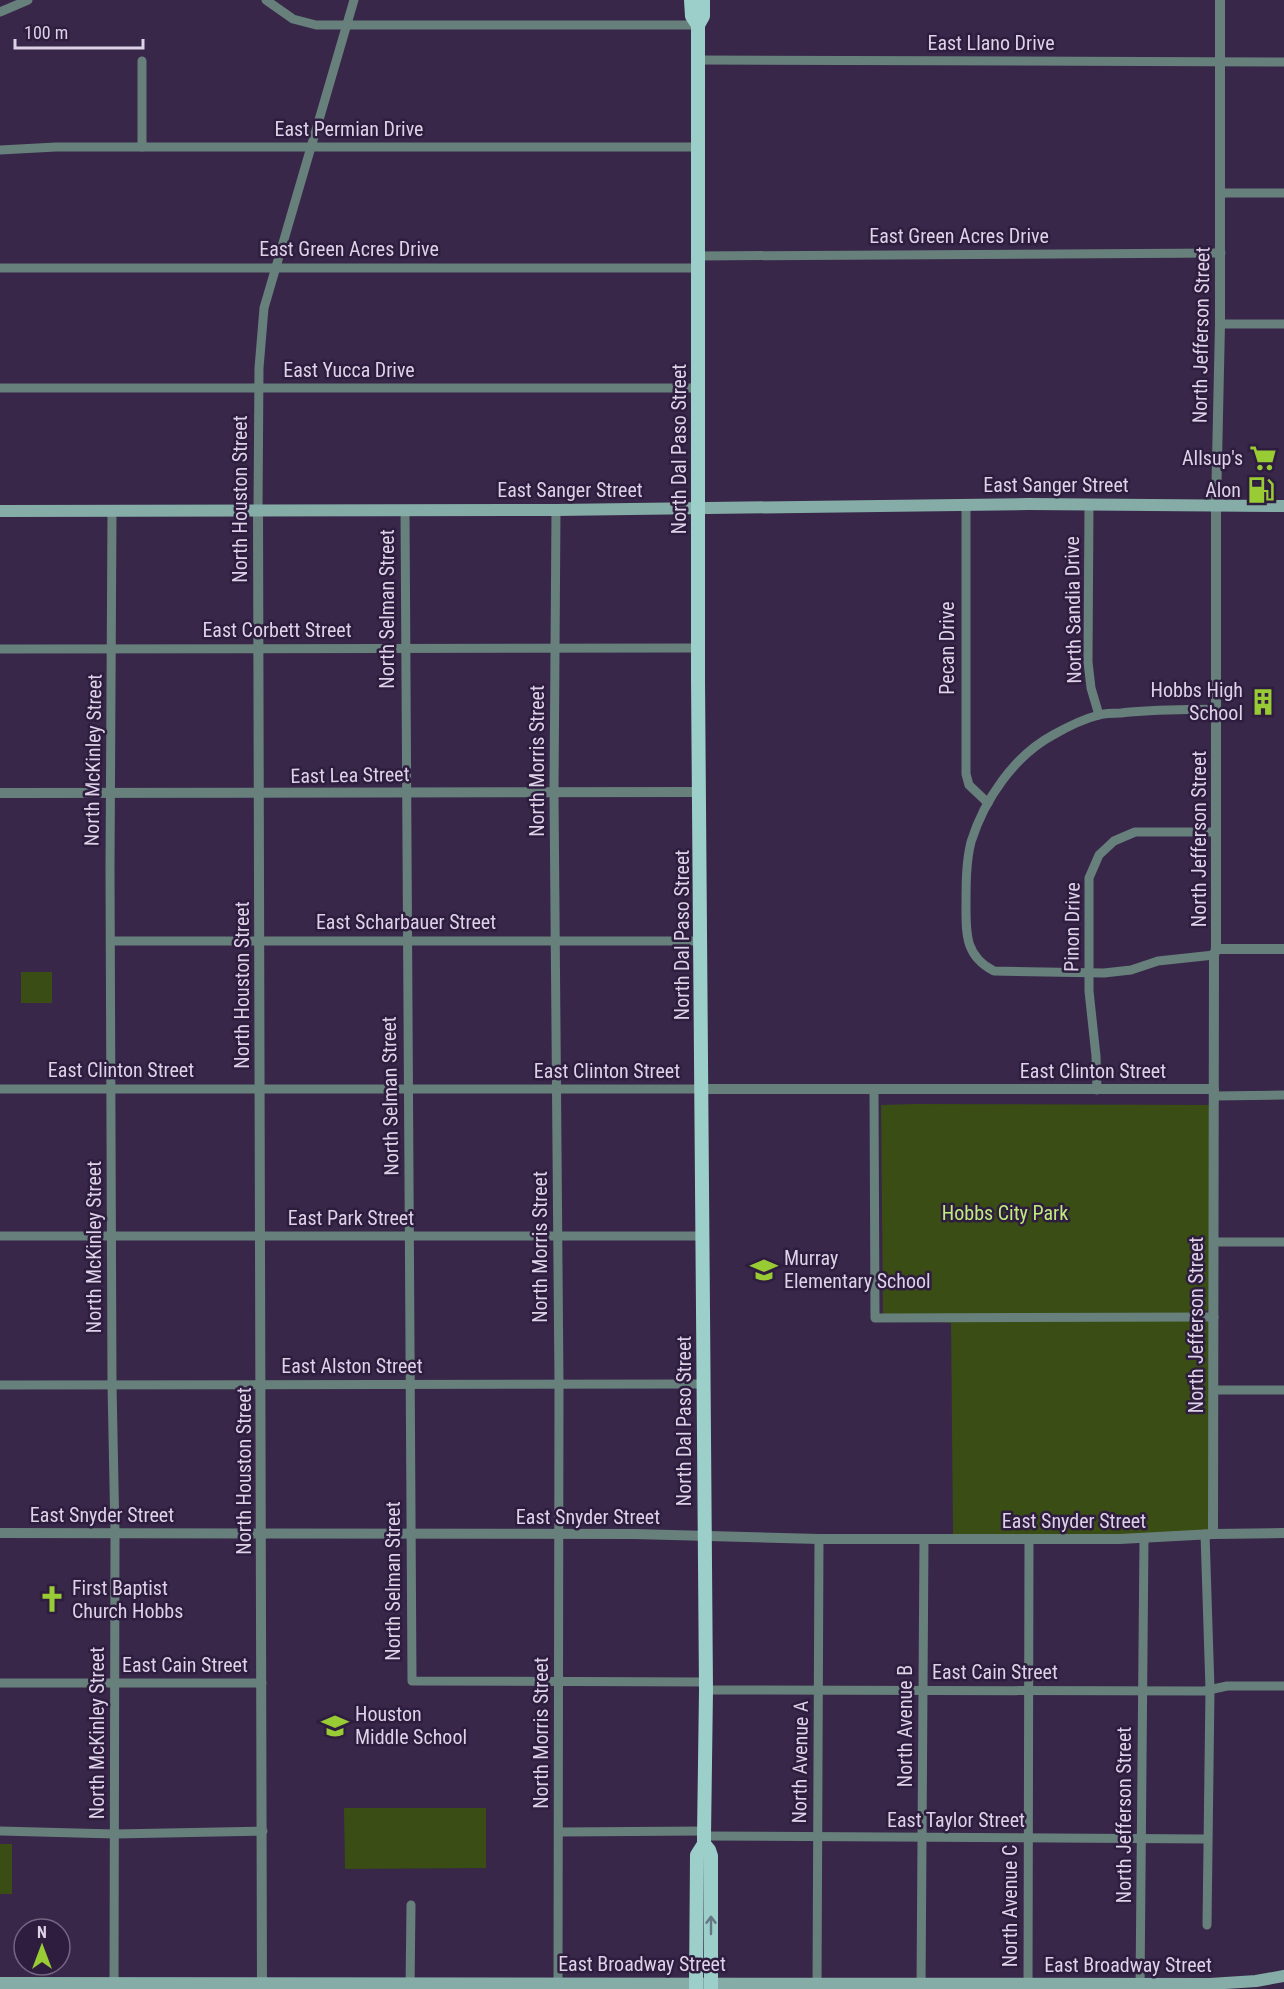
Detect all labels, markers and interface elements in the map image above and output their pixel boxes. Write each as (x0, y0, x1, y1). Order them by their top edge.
scale bar (15, 12, 142, 50)
text: 100 m (24, 22, 68, 43)
street label: East Llano Drive (927, 31, 1055, 55)
street label: East Permian Drive (275, 117, 423, 141)
street label: East Green Acres Drive (869, 224, 1049, 248)
street label: East Green Acres Drive (259, 237, 439, 261)
street label: North Jefferson Street (1187, 247, 1215, 423)
street label: East Yucca Drive (283, 358, 415, 382)
street label: North Dal Paso Street (667, 364, 691, 534)
street label: North Houston Street (228, 415, 252, 583)
supermarket icon: Allsup's (1248, 443, 1278, 473)
place label: Allsup's (1182, 446, 1243, 470)
street label: East Sanger Street (983, 473, 1129, 497)
fuel station icon: Alon (1246, 475, 1276, 505)
street label: East Sanger Street (497, 478, 643, 502)
place label: Alon (1205, 478, 1241, 502)
street label: North Selman Street (375, 529, 399, 689)
street label: North Sandia Drive (1060, 536, 1086, 684)
street label: Pecan Drive (935, 601, 959, 695)
street label: East Corbett Street (202, 618, 352, 642)
street label: North McKinley Street (79, 674, 107, 846)
place label: Hobbs High School (1151, 678, 1243, 725)
street label: North Morris Street (525, 685, 549, 837)
building icon: Hobbs High School (1248, 687, 1278, 717)
street label: North Jefferson Street (1187, 751, 1211, 927)
street label: East Lea Street (290, 762, 410, 788)
street label: North Dal Paso Street (670, 850, 694, 1020)
street label: Pinon Drive (1059, 882, 1085, 972)
street label: North Houston Street (230, 901, 254, 1069)
street label: East Scharbauer Street (316, 910, 496, 934)
street label: North Selman Street (377, 1016, 403, 1176)
street label: East Clinton Street (48, 1058, 194, 1082)
street label: East Clinton Street (534, 1059, 680, 1083)
street label: East Clinton Street (1020, 1059, 1166, 1083)
street label: North McKinley Street (82, 1161, 106, 1333)
street label: North Morris Street (528, 1171, 552, 1323)
park label: Hobbs City Park (942, 1201, 1068, 1225)
street label: East Park Street (288, 1206, 414, 1230)
street label: North Jefferson Street (1184, 1237, 1208, 1413)
place label: Murray Elementary School (784, 1246, 931, 1293)
school or university icon: Murray Elementary School (749, 1255, 779, 1285)
street label: North Dal Paso Street (672, 1336, 696, 1506)
street label: East Alston Street (281, 1354, 423, 1378)
street label: North Houston Street (232, 1387, 256, 1555)
street label: North Selman Street (381, 1501, 405, 1661)
street label: East Snyder Street (30, 1503, 174, 1527)
street label: East Snyder Street (516, 1505, 660, 1529)
street label: East Snyder Street (1002, 1509, 1146, 1533)
place label: First Baptist Church Hobbs (72, 1576, 183, 1623)
church icon: First Baptist Church Hobbs (37, 1584, 67, 1614)
street label: North McKinley Street (85, 1647, 109, 1819)
street label: East Cain Street (122, 1653, 248, 1677)
street label: North Morris Street (529, 1657, 553, 1809)
street label: East Cain Street (932, 1660, 1058, 1684)
street label: North Avenue B (893, 1665, 917, 1787)
street label: North Avenue A (787, 1700, 813, 1824)
place label: Houston Middle School (355, 1702, 467, 1749)
school or university icon: Houston Middle School (320, 1711, 350, 1741)
street label: North Jefferson Street (1112, 1727, 1136, 1903)
street label: East Taylor Street (887, 1808, 1025, 1832)
street label: North Avenue C (998, 1845, 1022, 1967)
one-way arrow (705, 1916, 717, 1936)
north arrow (12, 1917, 72, 1977)
text: N (37, 1923, 47, 1942)
street label: East Broadway Street (558, 1952, 726, 1976)
street label: East Broadway Street (1044, 1953, 1212, 1977)

